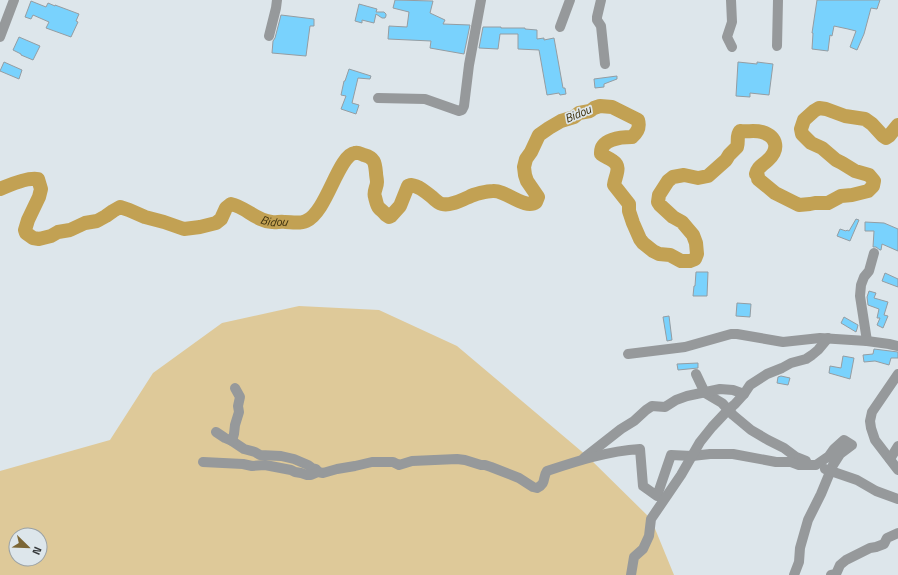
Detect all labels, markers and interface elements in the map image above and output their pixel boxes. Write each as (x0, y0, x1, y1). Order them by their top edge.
water label: Bidou (562, 99, 595, 128)
water label: Bidou (258, 210, 290, 232)
north arrow (8, 527, 48, 567)
text: N (28, 544, 46, 558)

